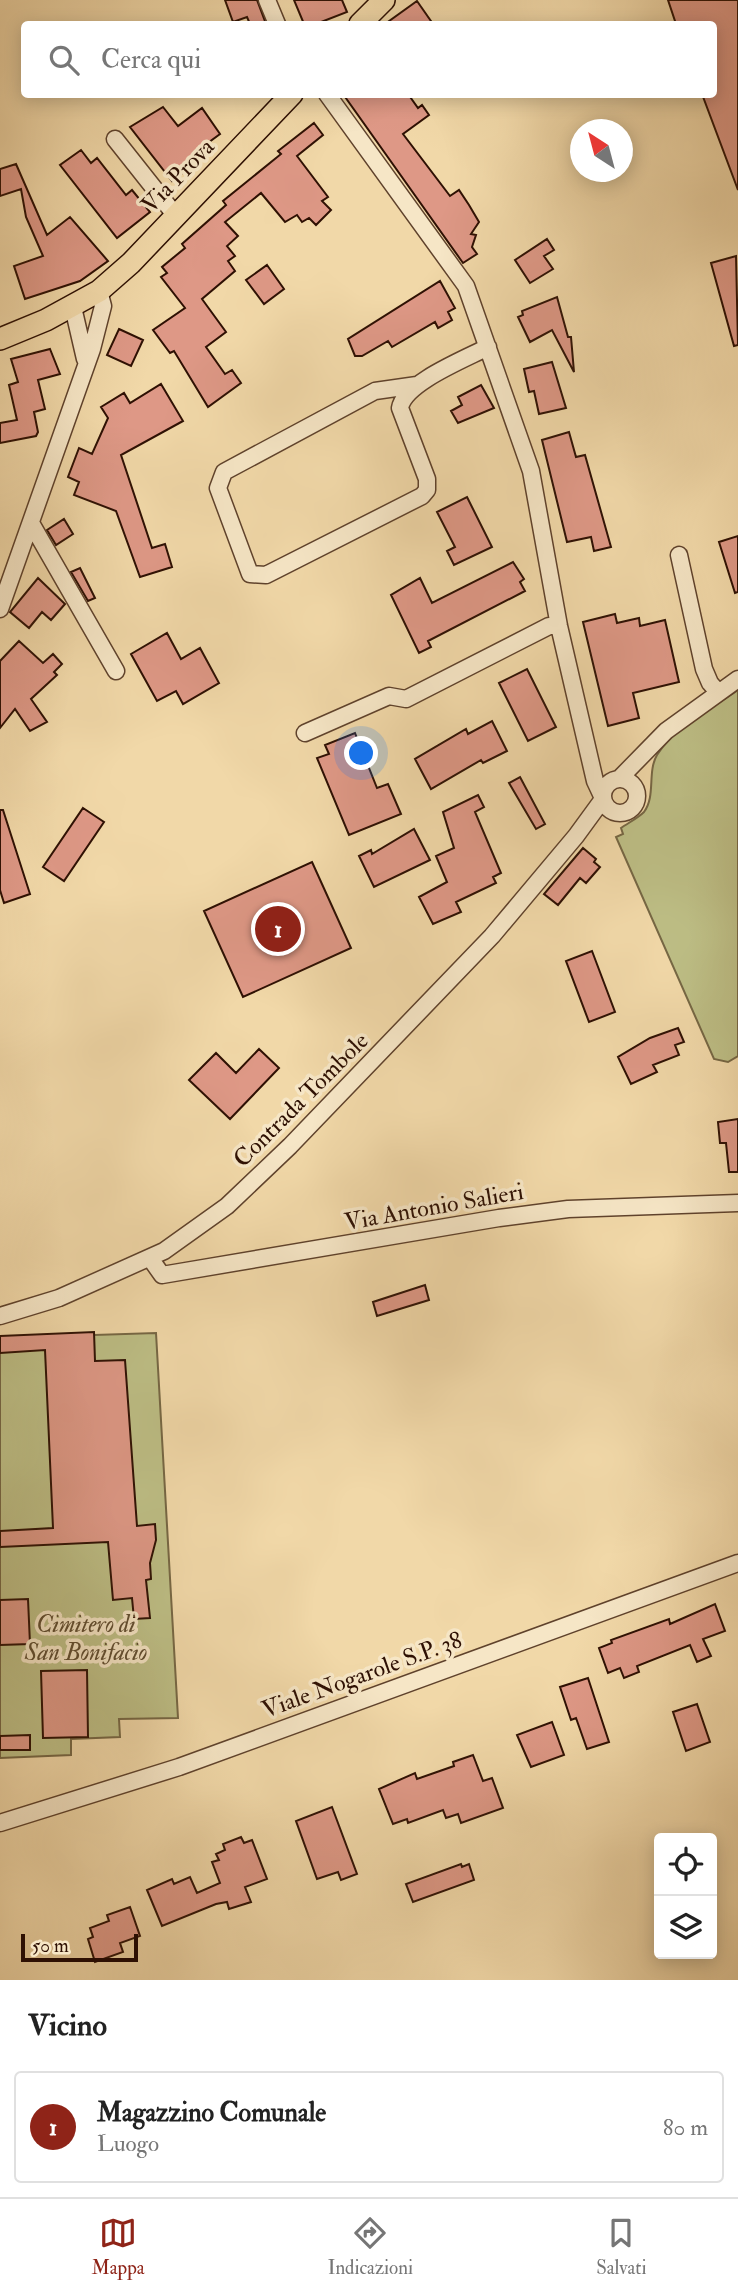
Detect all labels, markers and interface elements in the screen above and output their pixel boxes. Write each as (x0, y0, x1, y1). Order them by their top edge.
search box (21, 21, 717, 98)
icon: search (45, 41, 83, 79)
text: Cerca qui (101, 44, 201, 76)
north arrow (570, 119, 633, 182)
street label: Via Prova (135, 131, 222, 220)
your location (344, 736, 378, 770)
pin: 1 (255, 903, 301, 955)
street label: Contrada Tombole (227, 1026, 375, 1174)
street label: Via Antonio Salieri (342, 1176, 526, 1238)
park label: Cimitero di San Bonifacio (24, 1609, 147, 1668)
street label: Viale Nogarole S.P. 38 (258, 1624, 466, 1726)
map controls (654, 1833, 717, 1959)
button: locate (654, 1833, 717, 1896)
button: layers (654, 1896, 717, 1959)
scale bar (21, 1931, 138, 1963)
text: 50 m (32, 1934, 69, 1958)
text: Vicino (28, 2007, 107, 2044)
text: Magazzino Comunale (97, 2097, 326, 2129)
text: 1 (49, 2113, 57, 2142)
text: 80 m (663, 2113, 708, 2142)
text: Luogo (97, 2129, 159, 2158)
tab: Mappa (92, 2214, 145, 2280)
tab: Indicazioni (328, 2214, 413, 2280)
tab: Salvati (596, 2214, 646, 2280)

